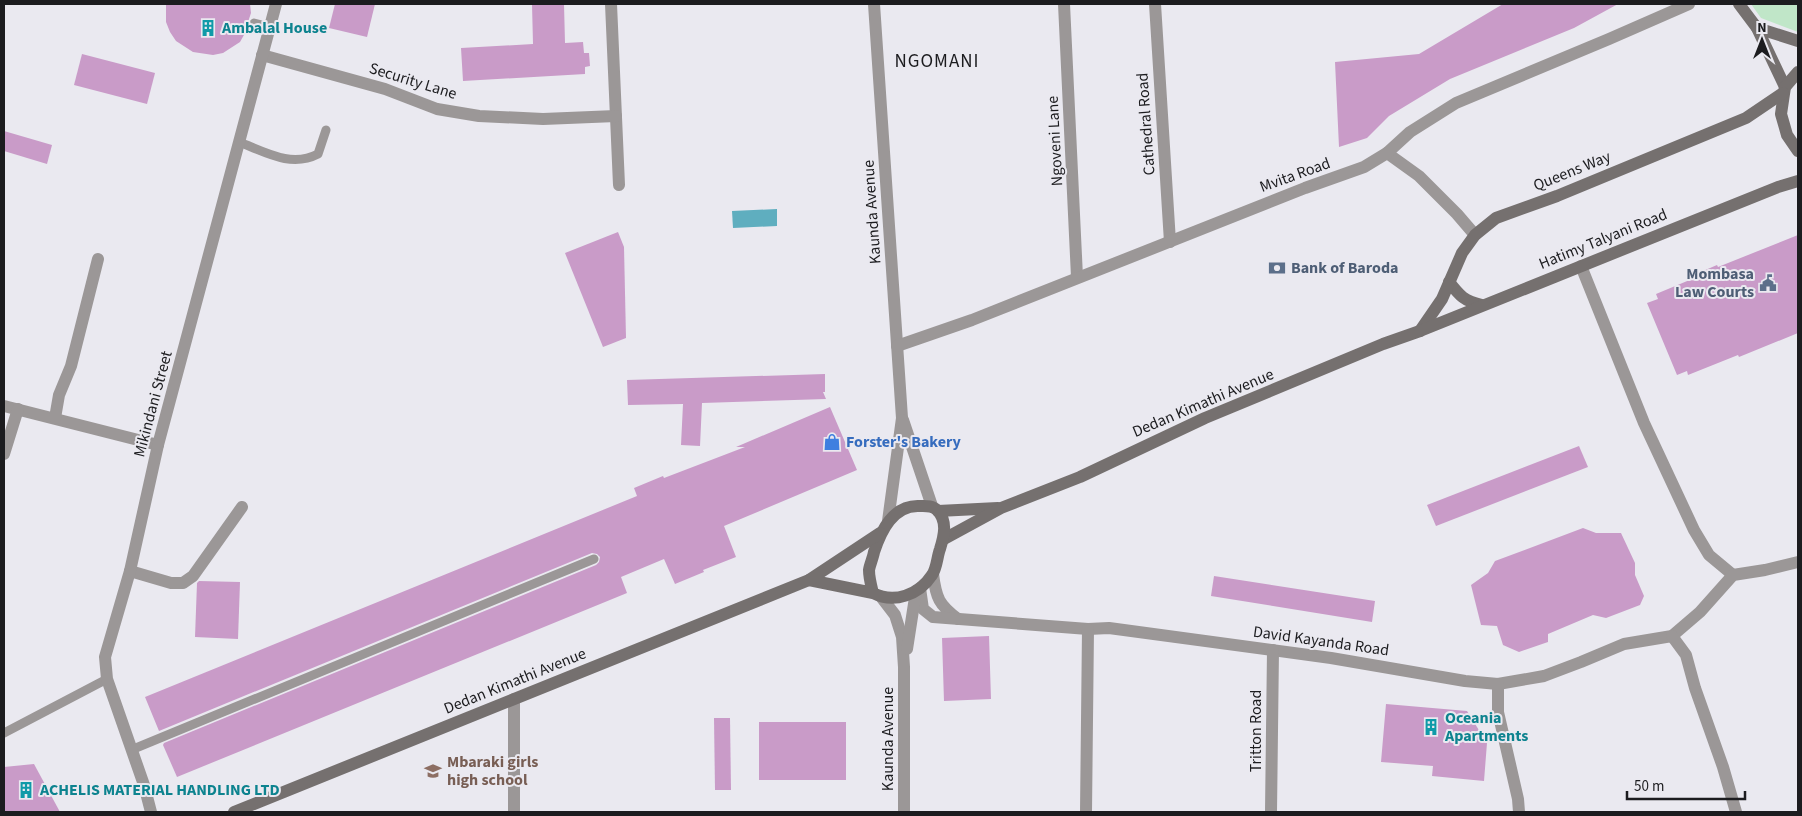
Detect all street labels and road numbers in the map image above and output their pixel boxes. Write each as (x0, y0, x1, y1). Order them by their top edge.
street label: Security Lane (366, 57, 460, 105)
street label: Cathedral Road (1131, 72, 1161, 176)
street label: Ngoveni Lane (1042, 95, 1068, 187)
street label: Queens Way (1530, 145, 1614, 197)
street label: Mvita Road (1257, 152, 1333, 198)
street label: Kaunda Avenue (857, 159, 887, 265)
street label: Hatimy Talyani Road (1536, 203, 1670, 275)
street label: Mikindani Street (128, 348, 178, 460)
street label: Dedan Kimathi Avenue (1129, 363, 1277, 443)
street label: David Kayanda Road (1252, 621, 1390, 661)
street label: Dedan Kimathi Avenue (441, 642, 589, 720)
street label: Kaunda Avenue (877, 687, 899, 791)
street label: Tritton Road (1245, 690, 1267, 772)

